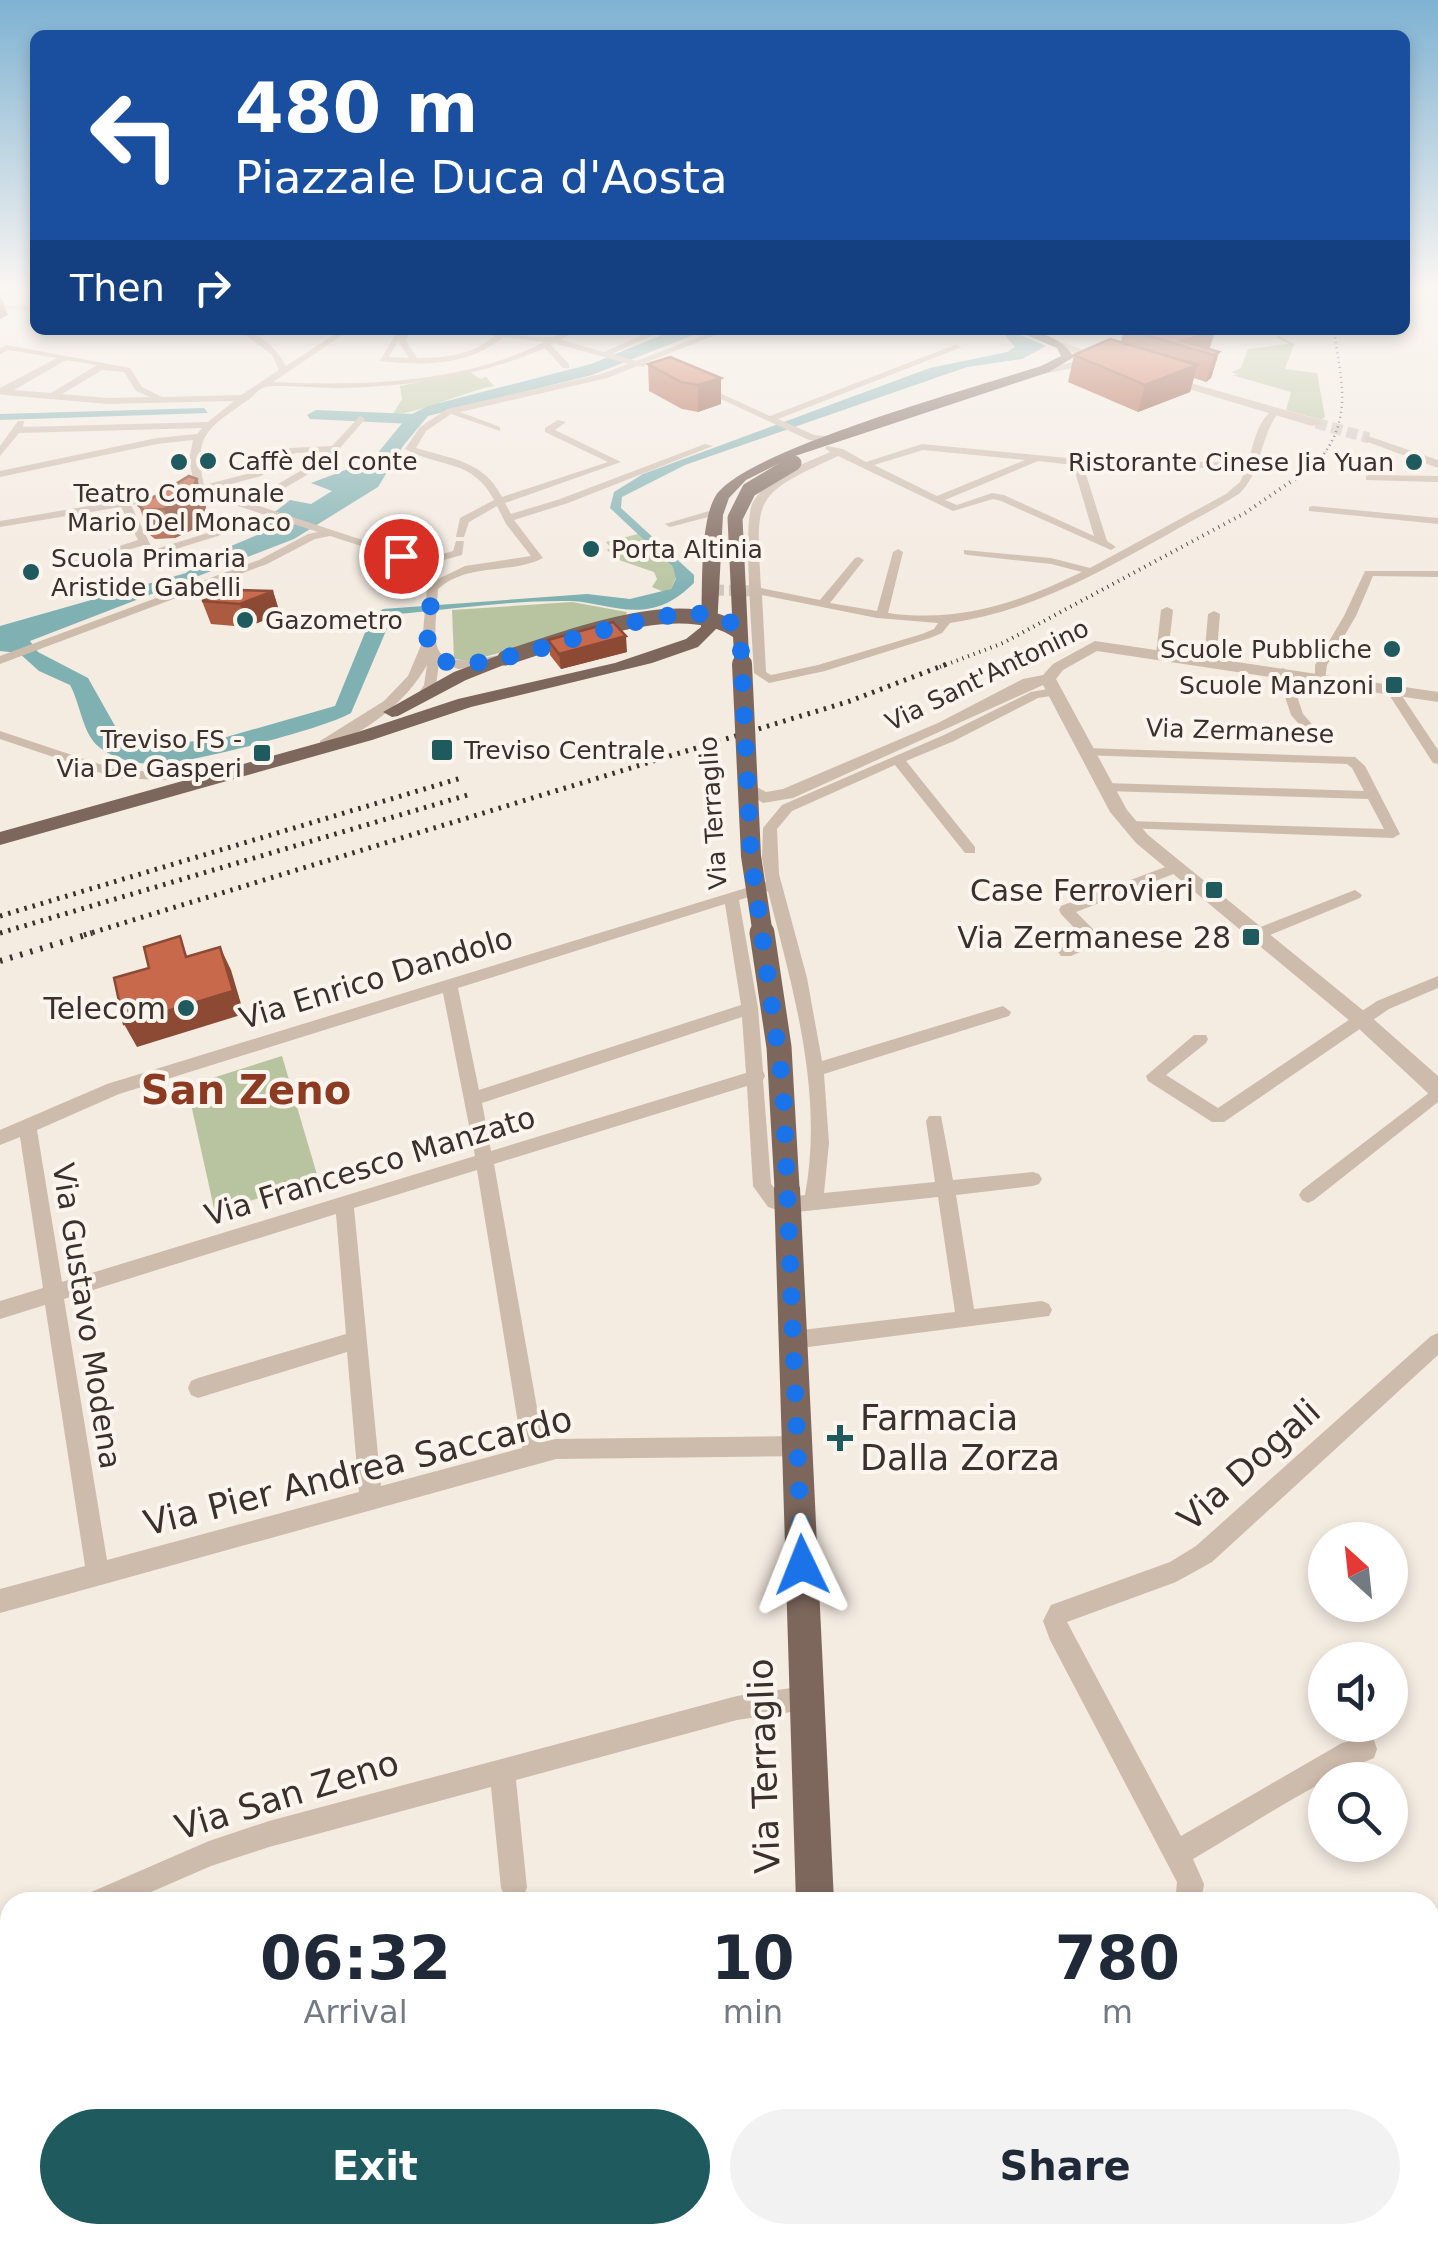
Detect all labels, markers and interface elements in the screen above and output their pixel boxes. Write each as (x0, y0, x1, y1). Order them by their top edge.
text: 480 m (235, 67, 478, 149)
icon: left (70, 70, 200, 200)
text: Piazzale Duca d'Aosta (235, 151, 727, 204)
icon: right (185, 260, 240, 315)
text: Then (70, 266, 165, 310)
place label: Caffè del conte (228, 447, 418, 476)
place label: Ristorante Cinese Jia Yuan (1068, 448, 1394, 477)
marker: Caffè del conte (197, 450, 219, 472)
marker: Teatro Comunale Mario Del Monaco (168, 451, 190, 473)
marker: Ristorante Cinese Jia Yuan (1403, 451, 1425, 473)
place label: Teatro Comunale Mario Del Monaco (67, 479, 291, 537)
pin (359, 514, 444, 599)
icon: arrive (374, 529, 429, 584)
place label: Porta Altinia (611, 535, 763, 564)
marker: Porta Altinia (580, 538, 602, 560)
place label: Scuola Primaria Aristide Gabelli (51, 544, 246, 602)
marker: Scuola Primaria Aristide Gabelli (20, 561, 42, 583)
place label: Gazometro (265, 606, 403, 635)
marker: Gazometro (234, 609, 256, 631)
street label: Via Sant'Antonino (881, 613, 1093, 737)
place label: Scuole Pubbliche (1160, 635, 1372, 664)
marker: Scuole Pubbliche (1381, 638, 1403, 660)
place label: Scuole Manzoni (1179, 671, 1374, 700)
marker: Scuole Manzoni (1383, 674, 1405, 696)
street label: Via Zermanese (1145, 713, 1335, 749)
place label: Treviso FS - Via De Gasperi (56, 725, 242, 783)
street label: Via Terraglio (693, 735, 733, 891)
place label: Treviso Centrale (463, 736, 665, 765)
marker: Treviso Centrale (429, 737, 455, 763)
marker: Treviso FS - Via De Gasperi (251, 742, 273, 764)
place label: Case Ferrovieri (970, 873, 1194, 908)
marker: Case Ferrovieri (1203, 879, 1225, 901)
street label: Via Enrico Dandolo (235, 920, 517, 1036)
place label: Via Zermanese 28 (957, 920, 1231, 955)
marker: Via Zermanese 28 (1240, 926, 1262, 948)
place label: Telecom (42, 991, 166, 1026)
marker: Telecom (175, 997, 197, 1019)
district label: San Zeno (141, 1067, 351, 1113)
street label: Via Francesco Manzato (201, 1099, 539, 1233)
street label: Via Gustavo Modena (46, 1161, 128, 1471)
street label: Via Dogali (1170, 1391, 1328, 1539)
street label: Via Pier Andrea Saccardo (140, 1398, 576, 1544)
place label: Farmacia Dalla Zorza (860, 1398, 1060, 1478)
marker: Farmacia Dalla Zorza (829, 1427, 851, 1449)
position arrow (750, 1513, 854, 1617)
north arrow (1308, 1522, 1408, 1622)
map controls (1308, 1522, 1408, 1862)
button: sound (1308, 1642, 1408, 1742)
street label: Via Terraglio (740, 1658, 788, 1874)
street label: Via San Zeno (170, 1742, 404, 1848)
button: search (1308, 1762, 1408, 1862)
text: 06:32 (260, 1923, 451, 1993)
text: 10 (711, 1923, 795, 1993)
text: 780 (1055, 1923, 1180, 1993)
text: Arrival (304, 1993, 408, 2031)
text: min (723, 1993, 783, 2031)
text: m (1102, 1993, 1133, 2031)
button: Exit (40, 2109, 710, 2224)
button: Share (730, 2109, 1400, 2224)

